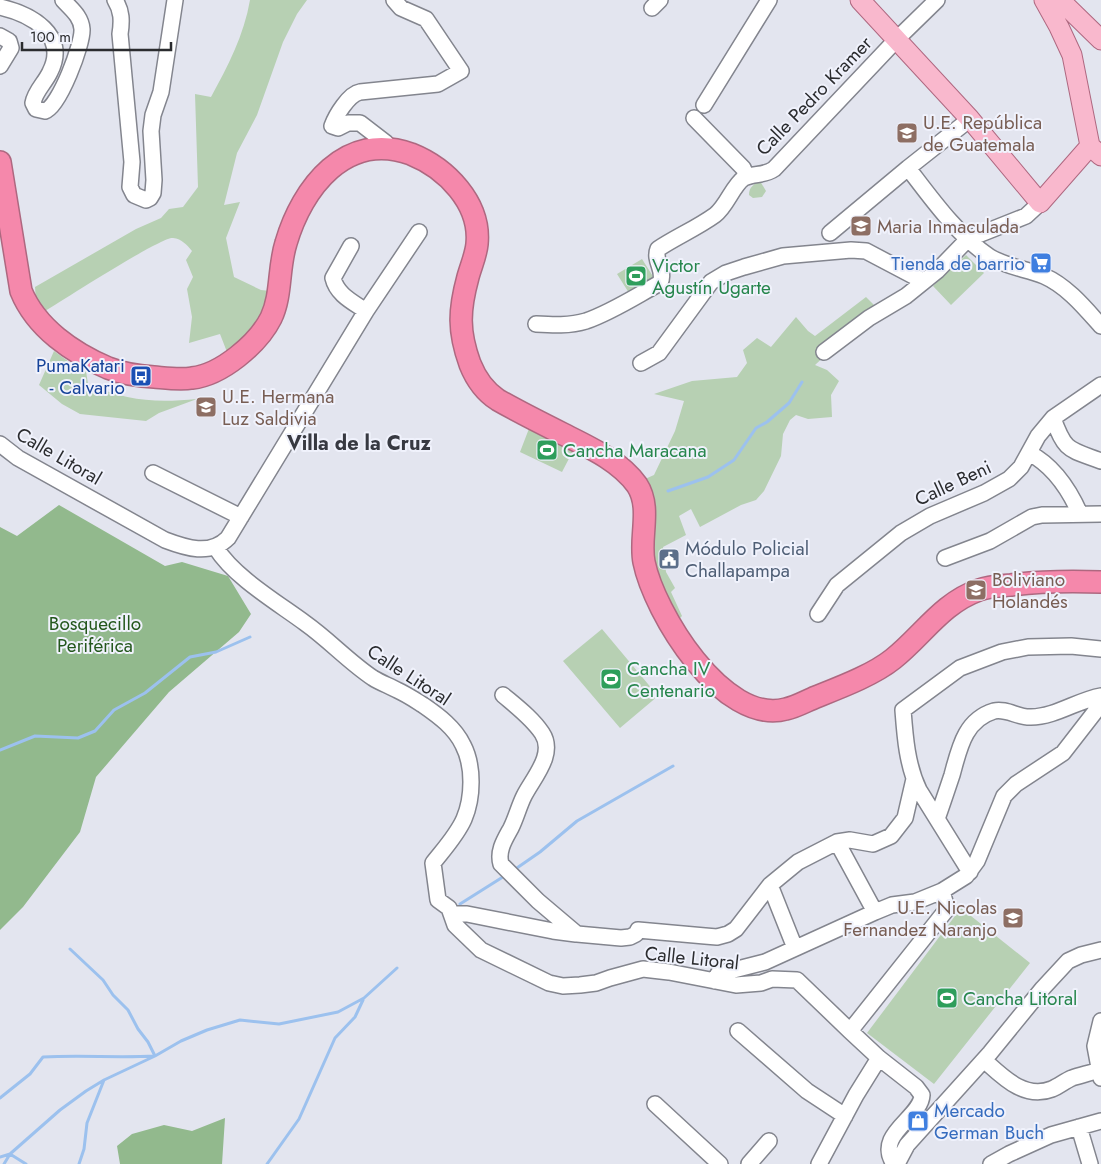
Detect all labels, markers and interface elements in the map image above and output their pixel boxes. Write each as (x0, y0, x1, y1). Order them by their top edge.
scale bar (22, 20, 171, 52)
text: 100 m (30, 26, 71, 48)
street label: Calle Pedro Kramer (750, 30, 878, 162)
place label: U.E. República de Guatemala (923, 109, 1042, 158)
school or university icon: U.E. República de Guatemala (895, 121, 919, 145)
place label: Maria Inmaculada (877, 213, 1019, 240)
school or university icon: Maria Inmaculada (849, 214, 873, 238)
place label: Tienda de barrio (891, 250, 1025, 277)
supermarket icon: Tienda de barrio (1029, 251, 1053, 275)
place label: Victor Agustín Ugarte (652, 252, 771, 301)
sports icon: Victor Agustín Ugarte (624, 264, 648, 288)
place label: PumaKatari - Calvario (36, 352, 125, 401)
bus stop icon: PumaKatari - Calvario (129, 364, 153, 388)
place label: U.E. Hermana Luz Saldivia (222, 383, 334, 432)
school or university icon: U.E. Hermana Luz Saldivia (194, 395, 218, 419)
street label: Calle Litoral (11, 421, 107, 491)
district label: Villa de la Cruz (286, 429, 432, 458)
place label: Cancha Maracana (563, 437, 707, 464)
sports icon: Cancha Maracana (535, 438, 559, 462)
street label: Calle Beni (910, 454, 996, 512)
place label: Módulo Policial Challapampa (685, 535, 809, 584)
public building icon: Módulo Policial Challapampa (657, 547, 681, 571)
place label: Boliviano Holandés (992, 566, 1068, 615)
school or university icon: Boliviano Holandés (964, 578, 988, 602)
park label: Bosquecillo Periférica (49, 610, 141, 659)
street label: Calle Litoral (362, 638, 456, 712)
place label: Cancha IV Centenario (627, 655, 715, 704)
sports icon: Cancha IV Centenario (599, 667, 623, 691)
place label: U.E. Nicolas Fernandez Naranjo (843, 894, 997, 943)
school or university icon: U.E. Nicolas Fernandez Naranjo (1001, 906, 1025, 930)
street label: Calle Litoral (643, 940, 741, 976)
place label: Cancha Litoral (963, 985, 1077, 1012)
sports icon: Cancha Litoral (935, 986, 959, 1010)
place label: Mercado German Buch (934, 1097, 1044, 1146)
shop icon: Mercado German Buch (906, 1109, 930, 1133)

